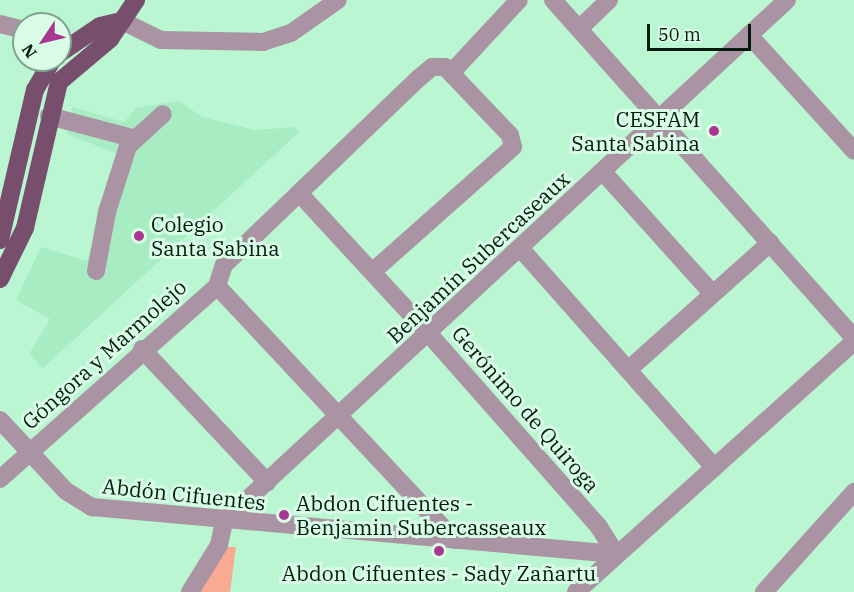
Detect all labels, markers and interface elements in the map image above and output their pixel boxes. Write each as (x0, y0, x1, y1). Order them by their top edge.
north arrow (12, 12, 72, 72)
scale bar (650, 12, 754, 50)
text: 50 m (658, 23, 701, 46)
text: N (17, 40, 41, 62)
place label: CESFAM Santa Sabina (571, 106, 700, 156)
marker: CESFAM Santa Sabina (705, 122, 723, 140)
street label: Benjamín Subercaseaux (382, 166, 574, 348)
place label: Colegio Santa Sabina (151, 211, 280, 261)
marker: Colegio Santa Sabina (132, 229, 146, 243)
street label: Góngora y Marmolejo (17, 274, 191, 434)
street label: Gerónimo de Quiroga (447, 321, 605, 497)
street label: Abdón Cifuentes (101, 473, 267, 515)
place label: Abdon Cifuentes - Benjamin Subercasseaux (296, 490, 546, 540)
marker: Abdon Cifuentes - Benjamin Subercasseaux (277, 508, 291, 522)
marker: Abdon Cifuentes - Sady Zañartu (432, 544, 446, 558)
place label: Abdon Cifuentes - Sady Zañartu (282, 560, 596, 586)

